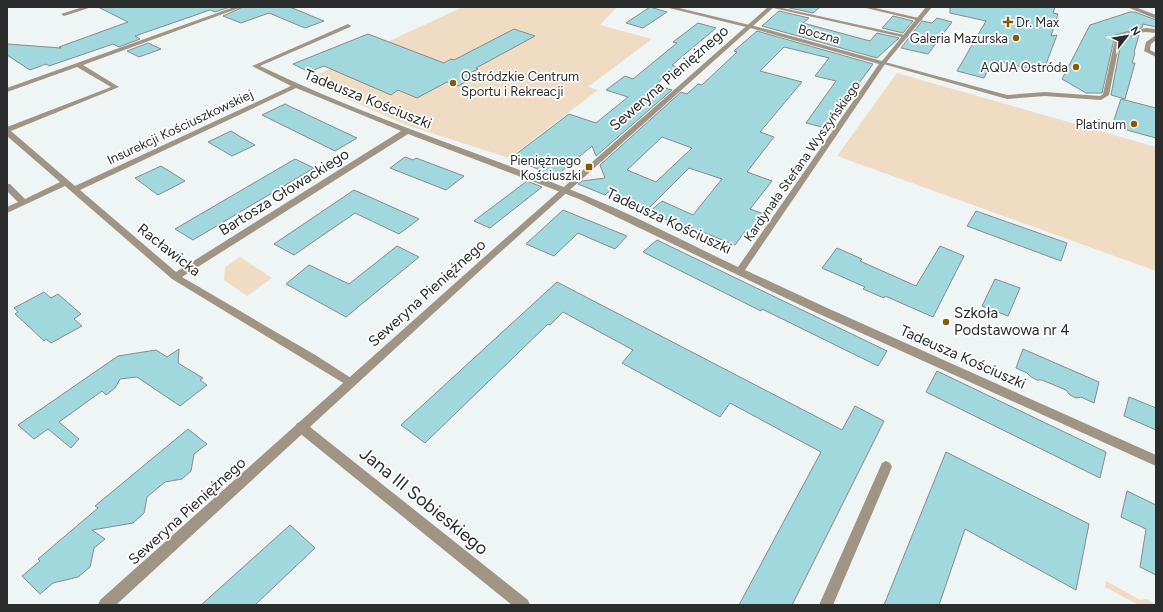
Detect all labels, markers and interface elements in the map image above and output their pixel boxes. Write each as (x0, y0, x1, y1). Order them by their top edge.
place label: Dr. Max (1016, 15, 1060, 30)
north arrow (1107, 16, 1147, 56)
marker: Dr. Max (1003, 17, 1013, 27)
street label: Seweryna Pieniężnego (606, 21, 732, 134)
street label: Boczna (796, 21, 842, 47)
text: N (1127, 24, 1143, 38)
place label: Galeria Mazurska (910, 31, 1008, 46)
marker: Galeria Mazurska (1011, 33, 1021, 43)
place label: AQUA Ostróda (981, 60, 1068, 75)
marker: AQUA Ostróda (1071, 62, 1081, 72)
street label: Tadeusza Kościuszki (302, 65, 434, 133)
place label: Ostródzkie Centrum Sportu i Rekreacji (461, 69, 579, 99)
marker: Ostródzkie Centrum Sportu i Rekreacji (448, 78, 458, 88)
street label: Kardynała Stefana Wyszyńskiego (741, 78, 863, 244)
street label: Insurekcji Kościuszkowskiej (105, 87, 255, 167)
place label: Platinum (1075, 117, 1126, 132)
marker: Platinum (1129, 119, 1139, 129)
street label: Bartosza Głowackiego (216, 145, 353, 239)
place label: Pieniężnego Kościuszki (510, 153, 581, 183)
marker: Pieniężnego Kościuszki (584, 162, 594, 172)
street label: Tadeusza Kościuszki (604, 184, 734, 258)
street label: Racławicka (134, 220, 204, 280)
street label: Seweryna Pieniężnego (365, 235, 490, 350)
place label: Szkoła Podstawowa nr 4 (954, 304, 1070, 339)
marker: Szkoła Podstawowa nr 4 (941, 317, 951, 327)
street label: Tadeusza Kościuszki (897, 321, 1029, 393)
street label: Jana III Sobieskiego (355, 442, 493, 560)
street label: Seweryna Pieniężnego (125, 453, 250, 568)

